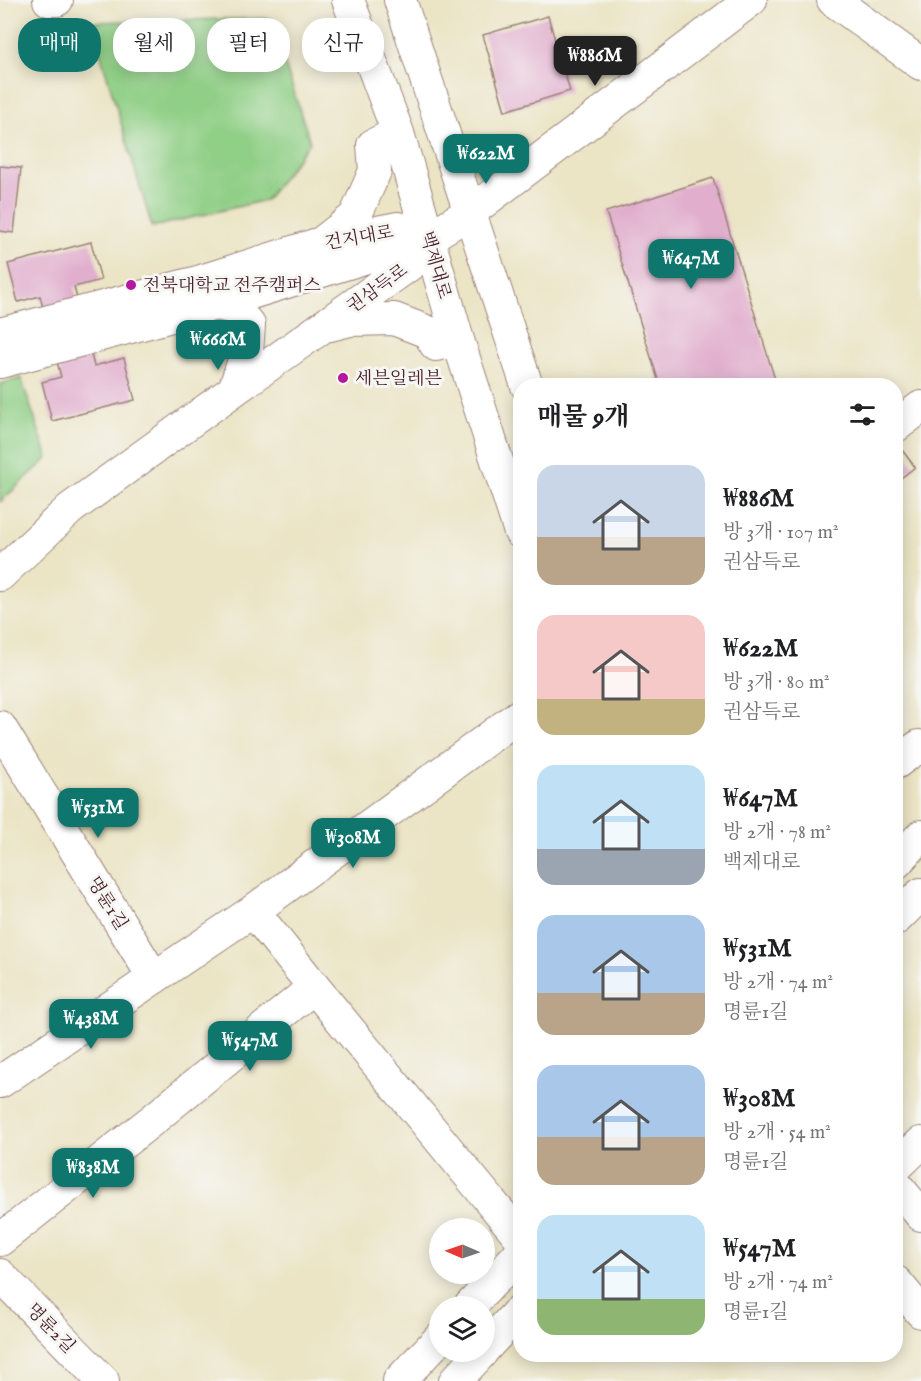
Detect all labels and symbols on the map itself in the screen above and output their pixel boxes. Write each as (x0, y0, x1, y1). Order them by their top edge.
pin: ₩886M (553, 36, 637, 87)
pin: ₩622M (444, 134, 528, 185)
street label: 건지대로 (323, 221, 396, 256)
street label: 백제대로 (414, 229, 455, 302)
pin: ₩647M (649, 239, 733, 290)
street label: 권삼득로 (343, 259, 413, 319)
place label: 전북대학교 전주캠퍼스 (143, 275, 321, 298)
marker: 전북대학교 전주캠퍼스 (124, 278, 138, 292)
pin: ₩666M (176, 320, 260, 371)
place label: 세븐일레븐 (355, 368, 443, 391)
marker: 세븐일레븐 (336, 371, 350, 385)
pin: ₩531M (56, 788, 140, 839)
pin: ₩308M (311, 818, 395, 869)
street label: 명륜1길 (81, 873, 132, 935)
pin: ₩438M (49, 999, 133, 1050)
pin: ₩547M (208, 1021, 292, 1072)
pin: ₩838M (51, 1148, 135, 1199)
north arrow (429, 1218, 495, 1284)
street label: 명륜2길 (21, 1299, 79, 1359)

